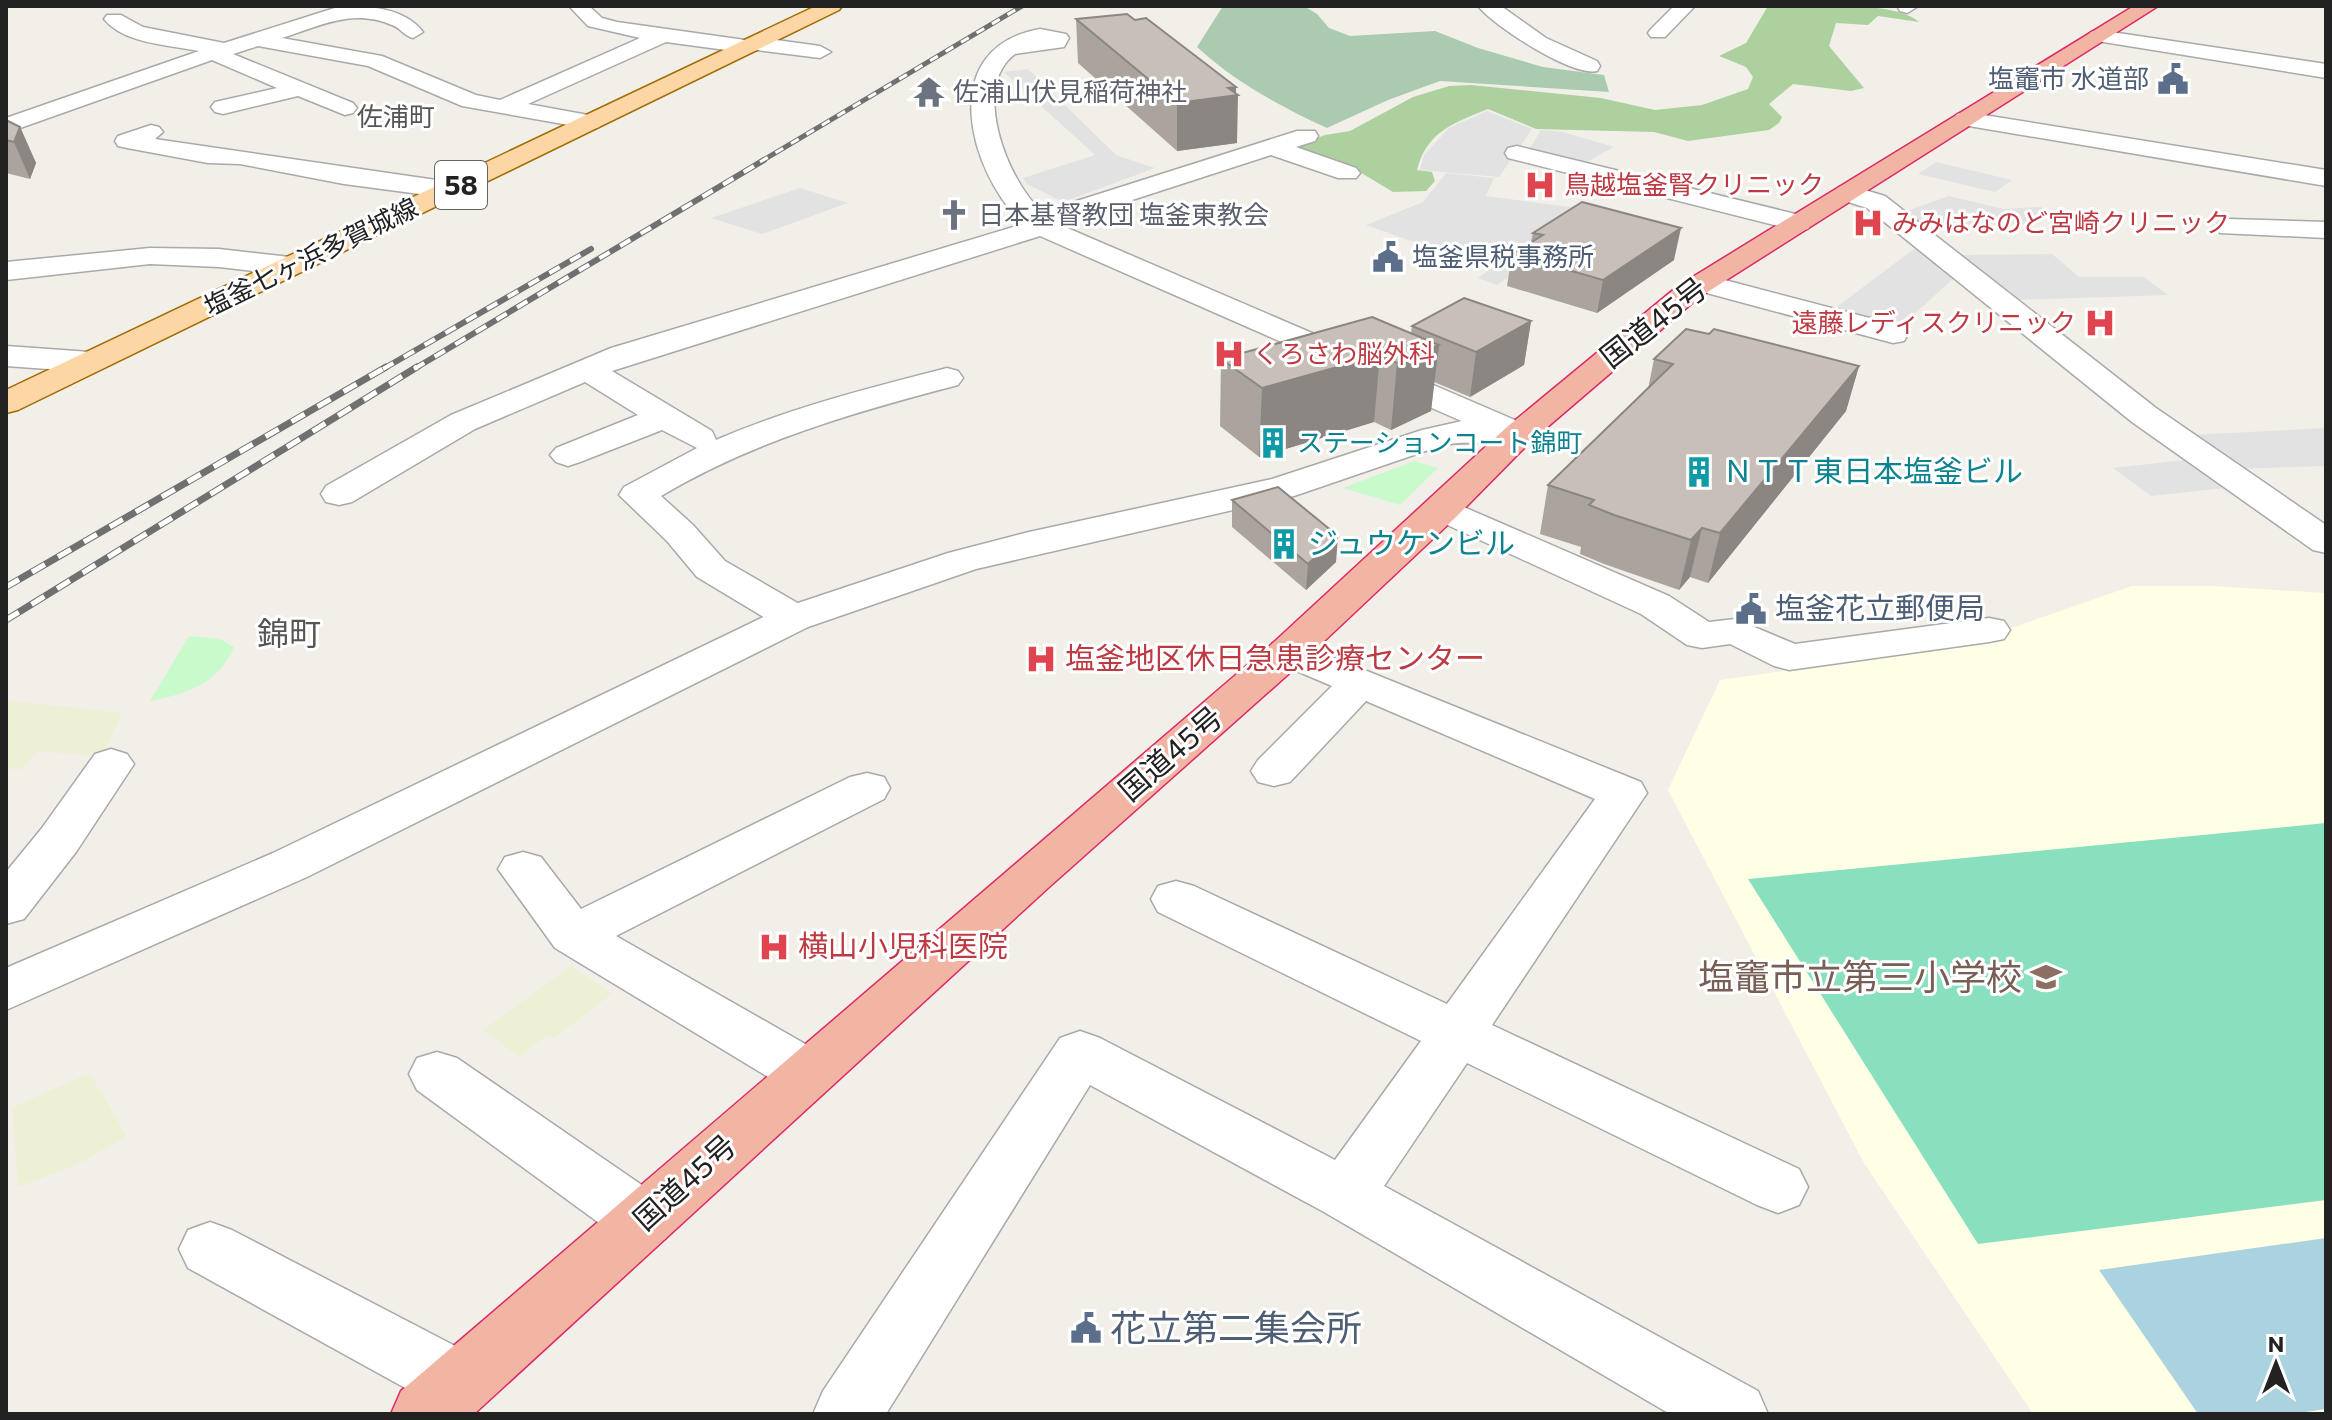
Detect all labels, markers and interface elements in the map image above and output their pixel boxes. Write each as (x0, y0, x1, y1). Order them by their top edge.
place label: 塩竈市 水道部 (1988, 62, 2149, 93)
public building icon: 塩竈市 水道部 (2156, 62, 2190, 96)
temple icon: 佐浦山伏見稲荷神社 (912, 75, 946, 109)
place label: 佐浦山伏見稲荷神社 (953, 75, 1187, 106)
district label: 佐浦町 (357, 100, 435, 131)
road number: 58 (435, 161, 487, 209)
hospital icon: 鳥越塩釜腎クリニック (1523, 168, 1557, 202)
place label: 鳥越塩釜腎クリニック (1564, 168, 1824, 199)
street label: 塩釜七ヶ浜多賀城線 (198, 190, 422, 321)
church icon: 日本基督教団 塩釜東教会 (937, 198, 971, 232)
place label: 日本基督教団 塩釜東教会 (978, 198, 1269, 229)
hospital icon: みみはなのど宮崎クリニック (1851, 206, 1885, 240)
place label: みみはなのど宮崎クリニック (1892, 206, 2230, 237)
public building icon: 塩釜県税事務所 (1371, 240, 1405, 274)
place label: 塩釜県税事務所 (1412, 240, 1594, 271)
street label: 国道45号 (1592, 268, 1713, 374)
place label: 遠藤レディスクリニック (1792, 306, 2076, 337)
hospital icon: 遠藤レディスクリニック (2083, 306, 2117, 340)
hospital icon: くろさわ脳外科 (1212, 337, 1246, 371)
place label: くろさわ脳外科 (1253, 337, 1435, 368)
building icon: ステーションコート錦町 (1256, 426, 1290, 460)
place label: ステーションコート錦町 (1297, 426, 1582, 457)
place label: ＮＴＴ東日本塩釜ビル (1723, 451, 2023, 488)
building icon: ＮＴＴ東日本塩釜ビル (1682, 455, 1716, 489)
place label: ジュウケンビル (1308, 523, 1515, 560)
building icon: ジュウケンビル (1267, 527, 1301, 561)
place label: 塩釜花立郵便局 (1775, 588, 1985, 625)
public building icon: 塩釜花立郵便局 (1734, 592, 1768, 626)
district label: 錦町 (257, 612, 321, 652)
place label: 塩釜地区休日急患診療センター (1065, 638, 1485, 675)
hospital icon: 塩釜地区休日急患診療センター (1024, 642, 1058, 676)
street label: 国道45号 (1110, 697, 1229, 807)
place label: 横山小児科医院 (798, 926, 1008, 963)
hospital icon: 横山小児科医院 (757, 930, 791, 964)
place label: 塩竈市立第三小学校 (1698, 953, 2022, 997)
school or university icon: 塩竈市立第三小学校 (2029, 960, 2063, 994)
street label: 国道45号 (624, 1125, 742, 1237)
place label: 花立第二集会所 (1110, 1304, 1362, 1348)
public building icon: 花立第二集会所 (1069, 1311, 1103, 1345)
north arrow (2236, 1324, 2316, 1404)
text: N (2268, 1330, 2284, 1357)

